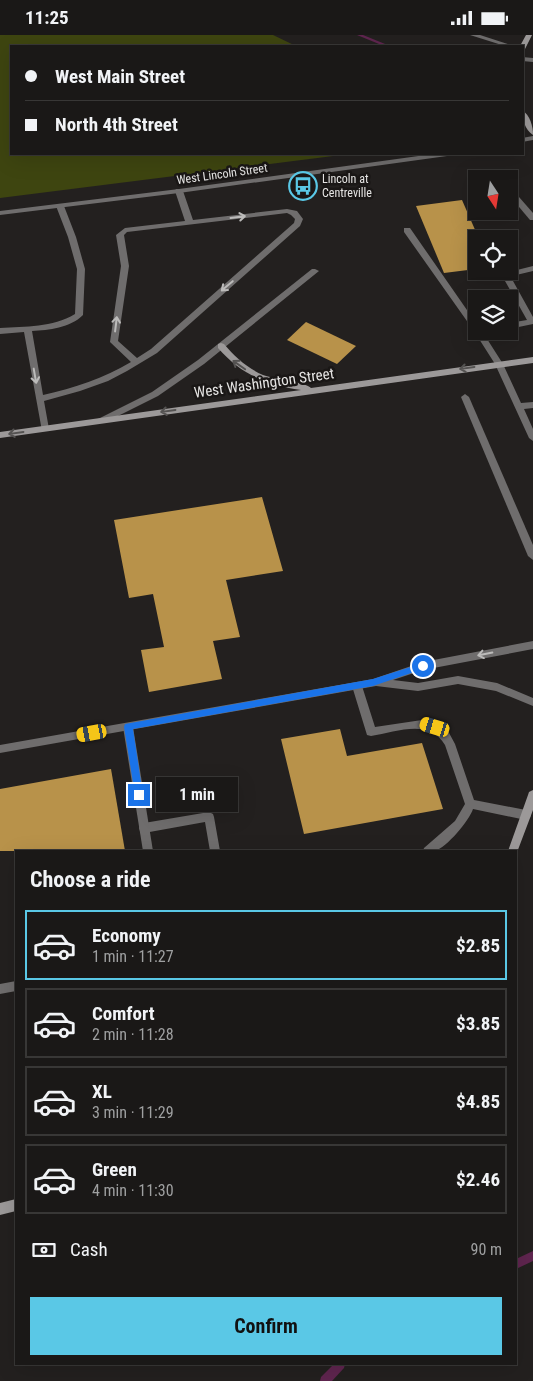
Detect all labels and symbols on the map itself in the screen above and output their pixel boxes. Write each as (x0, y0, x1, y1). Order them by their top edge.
street label: West Lincoln Street (176, 161, 269, 187)
north arrow (468, 170, 518, 220)
bus stop icon: Lincoln at Centreville (288, 171, 318, 201)
place label: Lincoln at Centreville (322, 172, 372, 200)
one-way arrow (230, 212, 246, 222)
one-way arrow (221, 280, 234, 291)
one-way arrow (111, 316, 121, 332)
one-way arrow (232, 360, 246, 370)
street label: West Washington Street (193, 364, 335, 402)
one-way arrow (460, 364, 476, 374)
one-way arrow (31, 368, 41, 384)
one-way arrow (160, 406, 176, 416)
one-way arrow (9, 428, 25, 438)
one-way arrow (478, 650, 494, 659)
route start (412, 655, 434, 677)
car (418, 715, 451, 739)
car (75, 723, 108, 743)
callout: 1 min (156, 777, 239, 813)
route end (128, 784, 150, 806)

